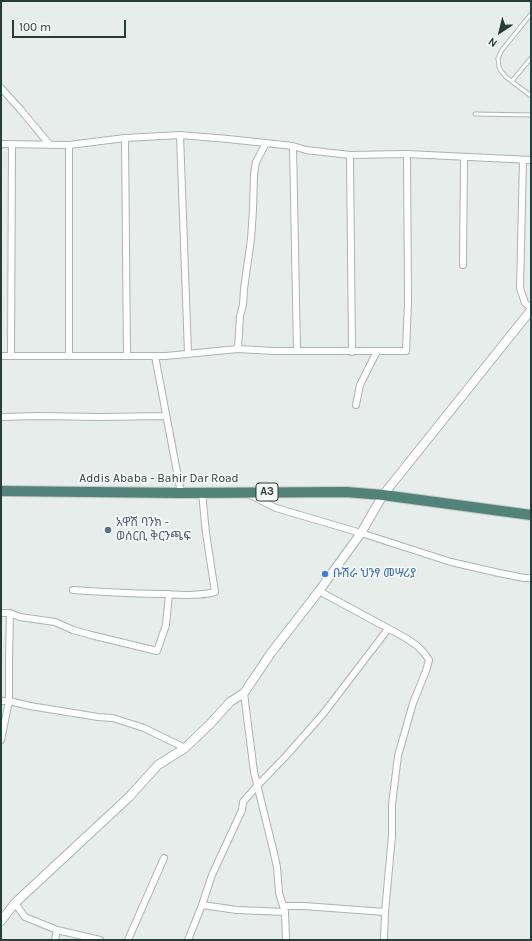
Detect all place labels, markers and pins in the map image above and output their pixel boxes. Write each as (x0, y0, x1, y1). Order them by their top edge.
place label: አዋሽ ባንክ - ወሰርቢ ቅርንጫፍ (116, 516, 191, 544)
marker: አዋሽ ባንክ - ወሰርቢ ቅርንጫፍ (103, 525, 113, 535)
place label: ቡሽራ ህንፃ መሣሪያ (333, 567, 416, 581)
marker: ቡሽራ ህንፃ መሣሪያ (320, 569, 330, 579)

